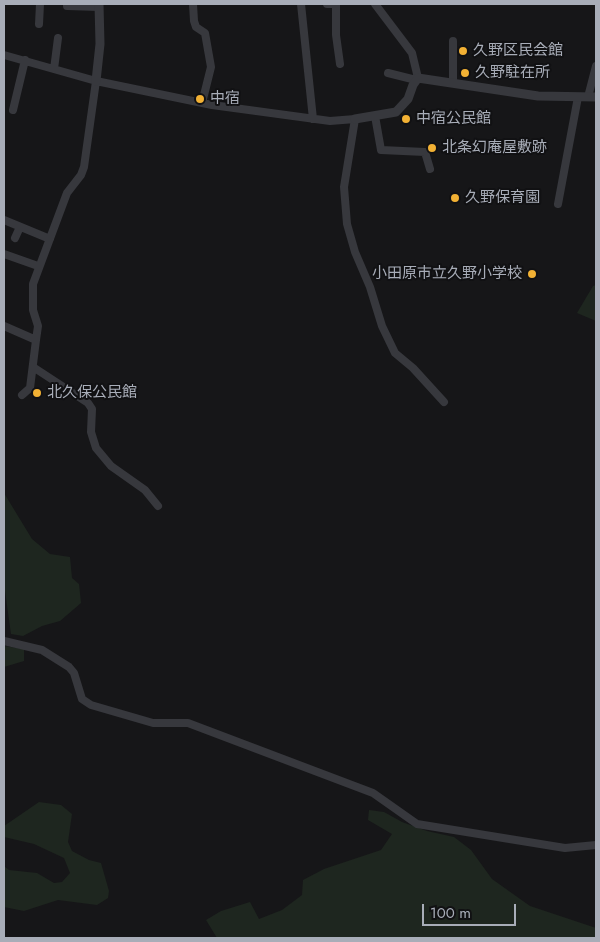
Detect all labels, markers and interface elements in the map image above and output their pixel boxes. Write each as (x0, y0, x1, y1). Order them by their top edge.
place label: 久野区民会館 (473, 42, 563, 60)
marker: 久野区民会館 (457, 45, 469, 57)
place label: 久野駐在所 (475, 64, 550, 82)
marker: 久野駐在所 (459, 67, 471, 79)
place label: 中宿 (210, 90, 240, 108)
marker: 中宿 (194, 93, 206, 105)
place label: 中宿公民館 (416, 110, 491, 128)
marker: 中宿公民館 (400, 113, 412, 125)
place label: 北条幻庵屋敷跡 (442, 139, 547, 157)
marker: 北条幻庵屋敷跡 (426, 142, 438, 154)
place label: 久野保育園 (465, 189, 540, 207)
marker: 久野保育園 (449, 192, 461, 204)
place label: 小田原市立久野小学校 (372, 265, 522, 283)
marker: 小田原市立久野小学校 (526, 268, 538, 280)
place label: 北久保公民館 (47, 384, 137, 402)
marker: 北久保公民館 (31, 387, 43, 399)
scale bar (425, 894, 519, 926)
text: 100 m (430, 902, 471, 924)

